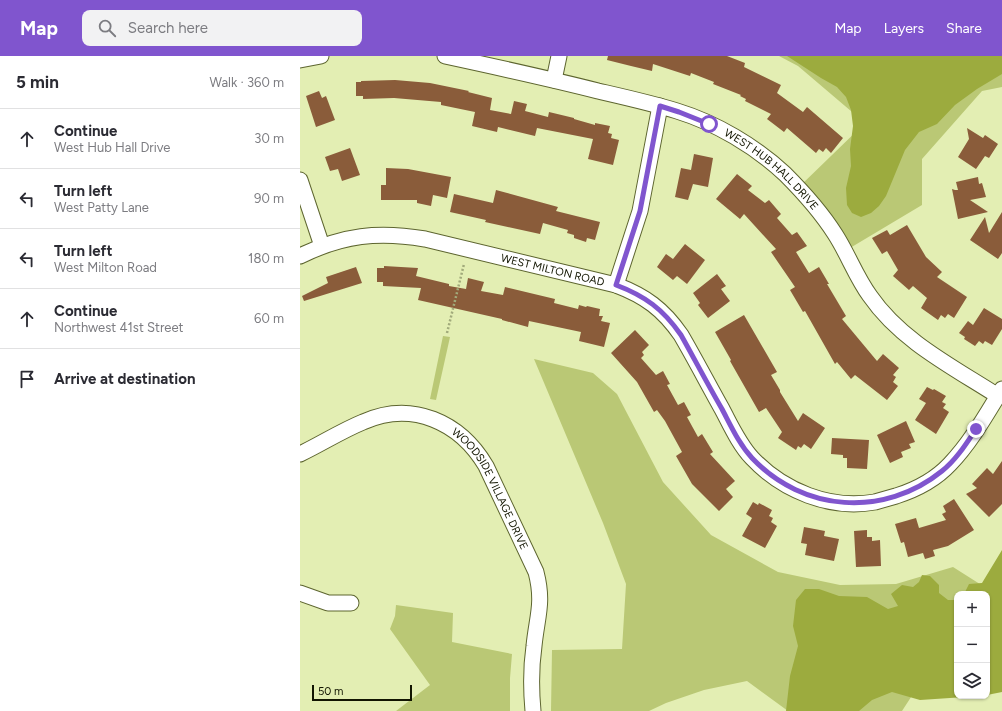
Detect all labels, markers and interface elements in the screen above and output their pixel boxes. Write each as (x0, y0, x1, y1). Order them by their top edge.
search box (82, 10, 362, 46)
text: Map (20, 17, 58, 40)
icon: search (96, 17, 118, 39)
text: Search here (128, 19, 208, 37)
text: Map (834, 20, 862, 37)
text: Layers (884, 20, 924, 37)
text: Share (946, 20, 982, 37)
text: 5 min (16, 72, 59, 92)
text: Walk · 360 m (209, 75, 284, 90)
route start (700, 115, 718, 133)
text: Continue (54, 122, 117, 140)
street label: WEST HUB HALL DRIVE (722, 126, 821, 213)
icon: ahead (16, 128, 38, 150)
text: 30 m (254, 131, 284, 146)
text: West Hub Hall Drive (54, 140, 170, 155)
text: Turn left (54, 182, 112, 200)
icon: left (16, 188, 38, 210)
text: 90 m (254, 191, 284, 206)
text: West Patty Lane (54, 200, 149, 215)
text: Turn left (54, 242, 112, 260)
icon: left (16, 248, 38, 270)
text: 180 m (248, 251, 284, 266)
street label: WEST MILTON ROAD (500, 252, 606, 289)
text: West Milton Road (54, 260, 157, 275)
text: Continue (54, 302, 117, 320)
icon: ahead (16, 308, 38, 330)
text: 60 m (254, 311, 284, 326)
text: Northwest 41st Street (54, 320, 183, 335)
icon: arrive (16, 368, 38, 390)
text: Arrive at destination (54, 370, 195, 388)
route end (967, 420, 985, 438)
street label: WOODSIDE VILLAGE DRIVE (449, 425, 530, 552)
map controls (954, 591, 990, 699)
button: + (954, 591, 990, 627)
button: − (954, 627, 990, 663)
button: layers (954, 663, 990, 699)
scale bar (312, 683, 412, 702)
text: 50 m (318, 685, 343, 698)

